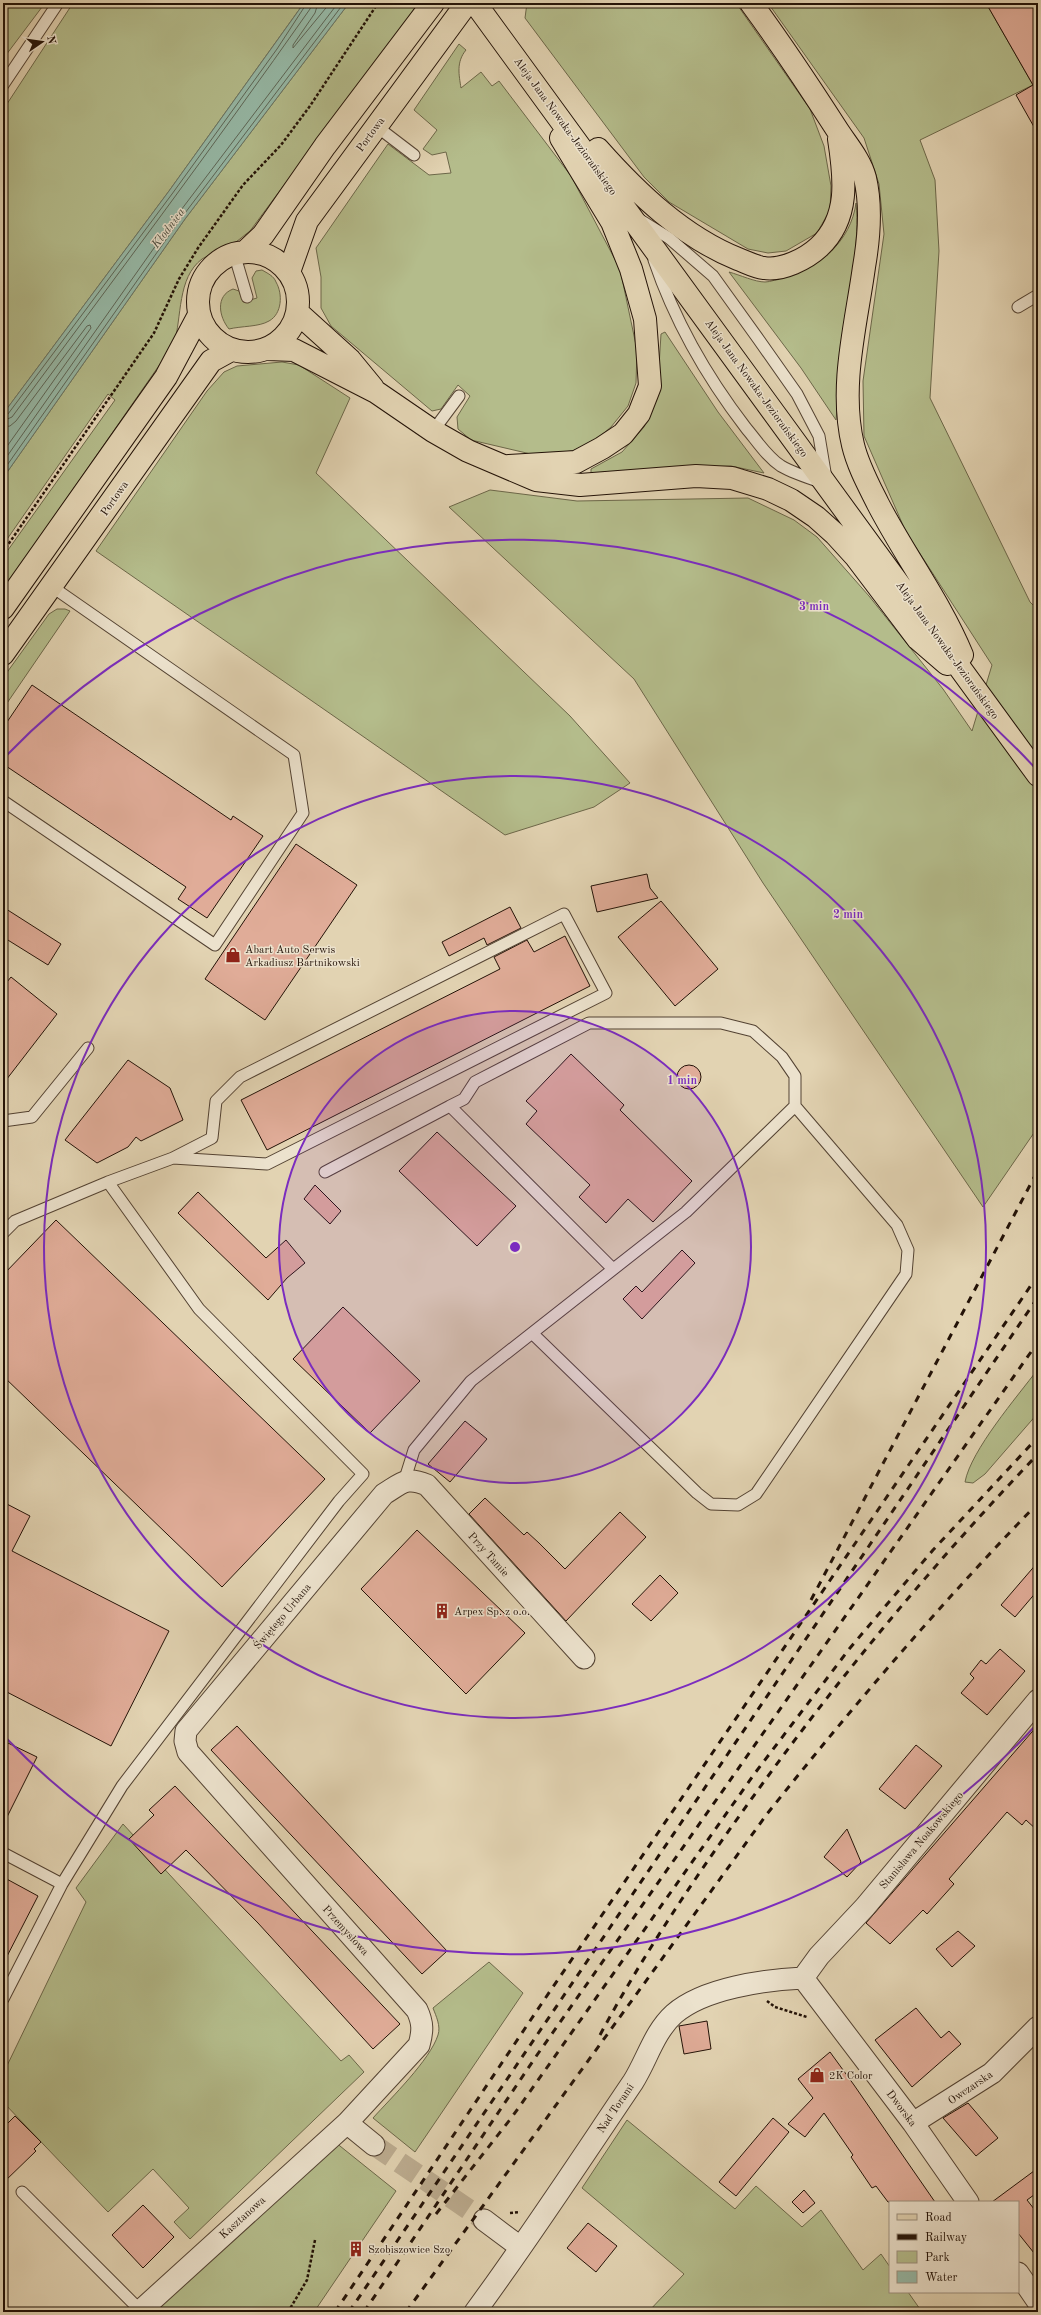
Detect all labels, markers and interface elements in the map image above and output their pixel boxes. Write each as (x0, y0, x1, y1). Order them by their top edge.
north arrow (22, 22, 62, 62)
text: N (44, 35, 57, 46)
street label: Aleja Jana Nowaka-Jeziorańskiego (511, 56, 618, 198)
street label: Portowa (355, 115, 388, 154)
water label: Kłodnica (149, 206, 188, 252)
street label: Aleja Jana Nowaka-Jeziorańskiego (702, 318, 809, 460)
street label: Portowa (99, 479, 131, 518)
street label: Aleja Jana Nowaka-Jeziorańskiego (893, 580, 1000, 722)
text: 3 min (799, 601, 829, 613)
text: 2 min (833, 909, 863, 921)
place label: Abart Auto Serwis Arkadiusz Bartnikowski (245, 945, 360, 969)
shop icon: Abart Auto Serwis Arkadiusz Bartnikowski (224, 946, 242, 964)
text: 1 min (667, 1075, 697, 1087)
centre of rings (508, 1240, 522, 1254)
street label: Przy Tamie (465, 1531, 510, 1579)
street label: Świętego Urbana (251, 1580, 314, 1652)
building icon: Arpex Sp. z o.o. (433, 1602, 451, 1620)
place label: Arpex Sp. z o.o. (454, 1607, 530, 1618)
street label: Stanisława Noakowskiego (878, 1790, 966, 1892)
street label: Przemysłowa (320, 1904, 370, 1959)
shop icon: 2K Color (808, 2066, 826, 2084)
street label: Owczarska (947, 2069, 996, 2107)
place label: 2K Color (829, 2071, 873, 2082)
street label: Nad Torami (596, 2082, 637, 2136)
street label: Dworska (884, 2089, 918, 2130)
street label: Kasztanowa (218, 2194, 268, 2241)
legend (889, 2201, 1019, 2293)
text: Road (925, 2212, 952, 2224)
text: Railway (925, 2232, 968, 2244)
building icon: Szobiszowice Szo (347, 2240, 365, 2258)
place label: Szobiszowice Szo (368, 2245, 450, 2256)
text: Park (925, 2252, 950, 2264)
text: Water (925, 2272, 958, 2284)

